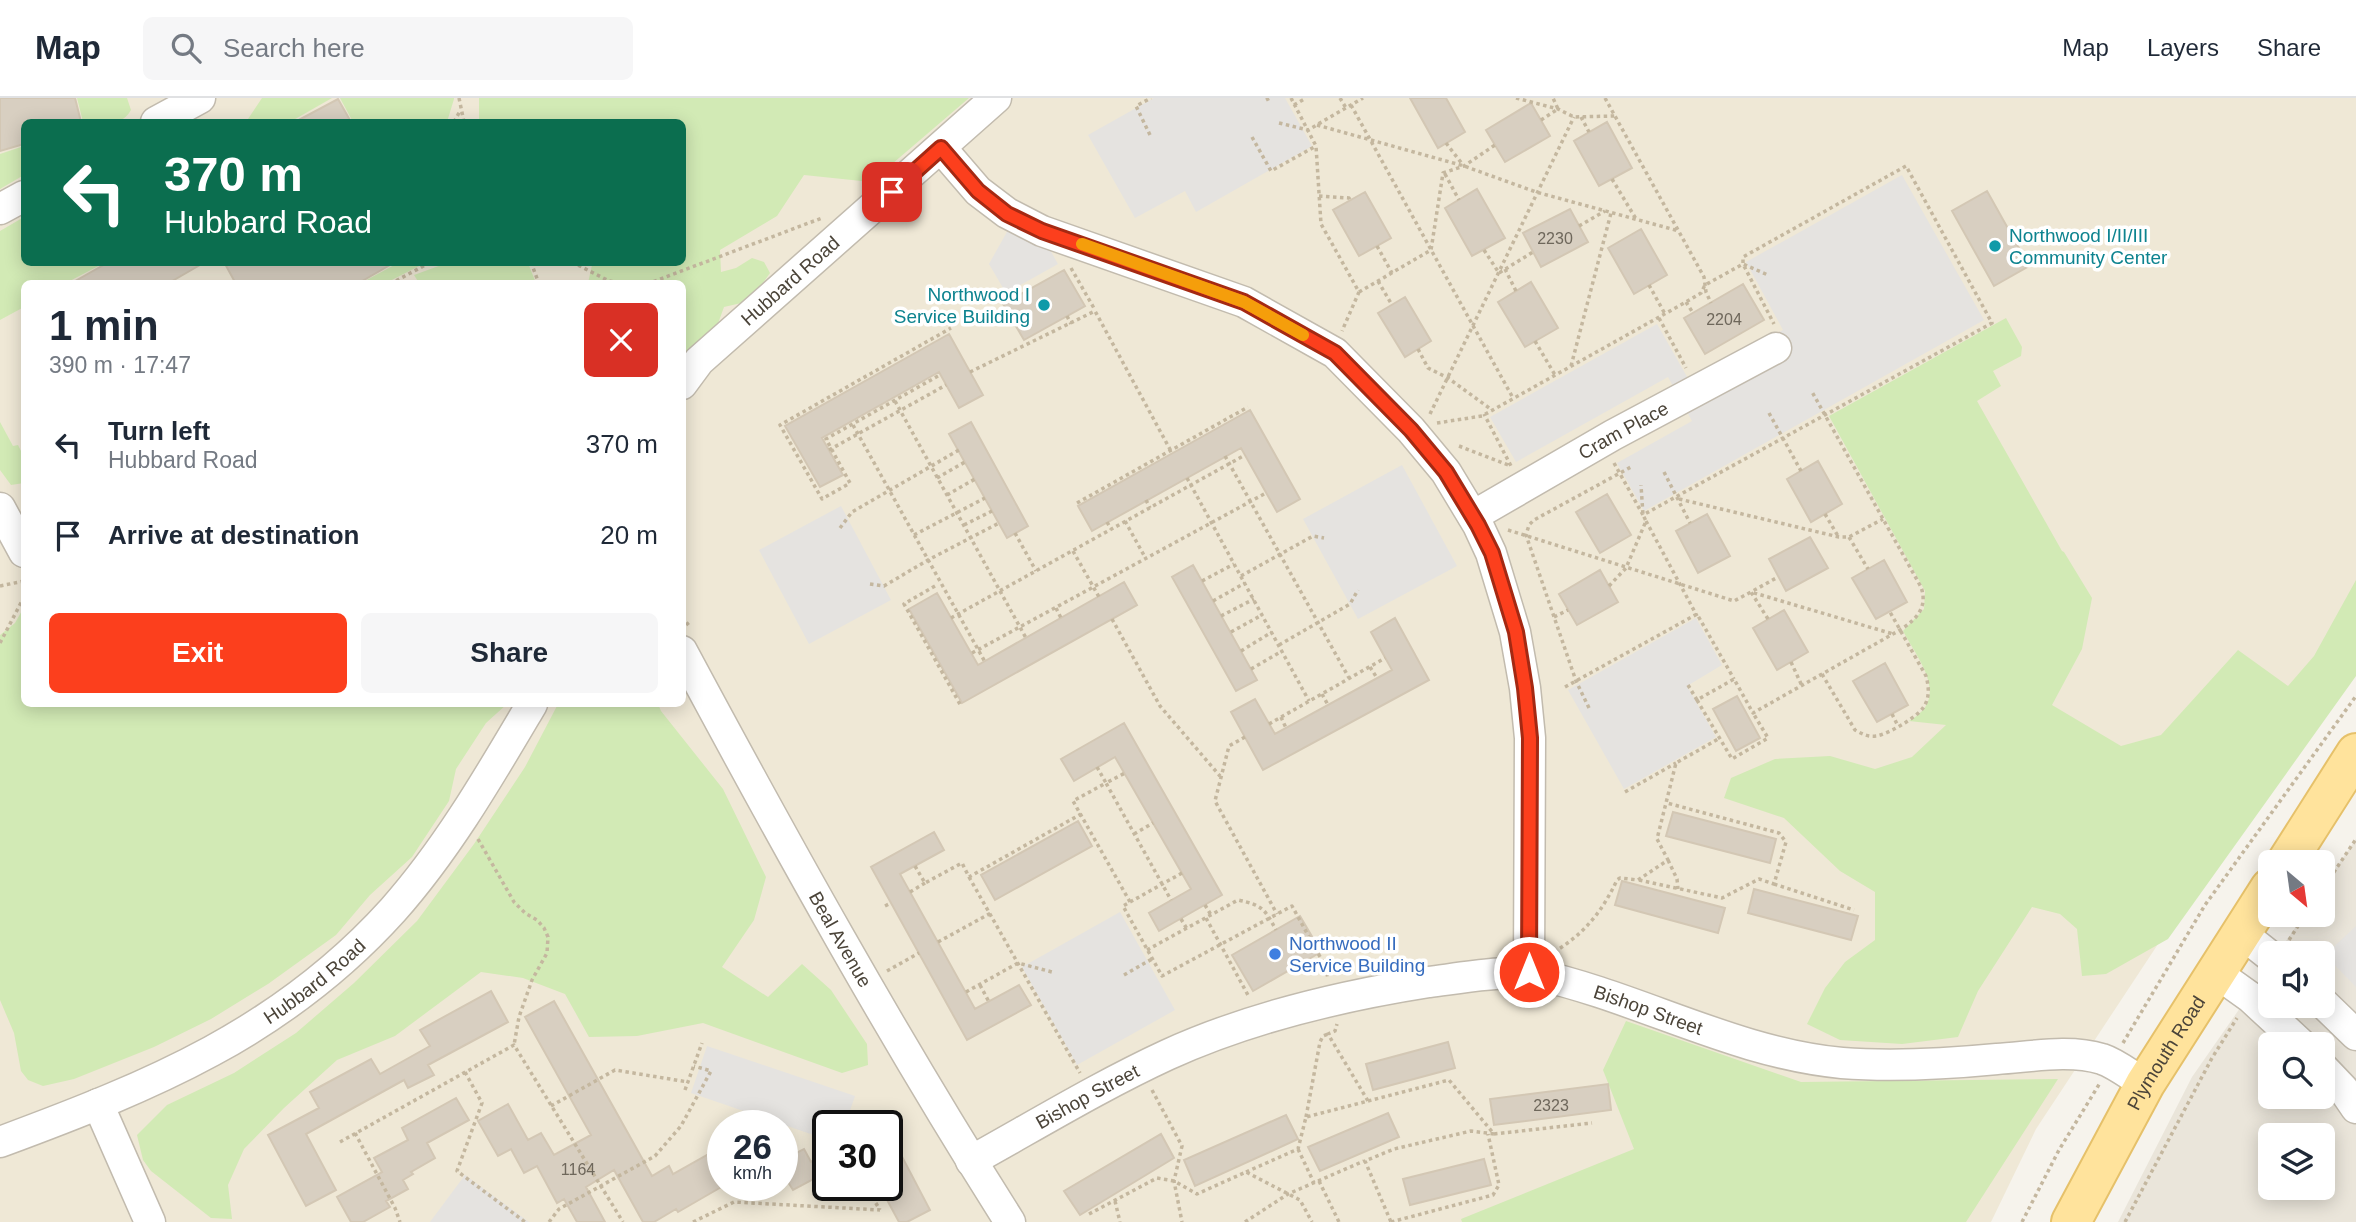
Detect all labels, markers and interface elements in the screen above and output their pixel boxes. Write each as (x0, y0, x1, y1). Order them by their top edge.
search box (143, 17, 633, 80)
text: Map (35, 29, 101, 66)
icon: search (167, 29, 205, 67)
text: Search here (223, 33, 365, 63)
text: Map (2062, 34, 2109, 61)
text: Layers (2147, 34, 2219, 61)
text: Share (2257, 34, 2321, 61)
icon: left (49, 147, 140, 238)
text: 370 m (164, 147, 303, 201)
pin (862, 162, 922, 222)
icon: arrive (873, 173, 911, 211)
text: Hubbard Road (164, 204, 372, 240)
place label: Northwood I/II/III Community Center (2009, 225, 2168, 268)
house number: 2230 (1537, 230, 1573, 247)
street label: Hubbard Road (737, 232, 843, 329)
marker: Northwood I/II/III Community Center (1987, 238, 2003, 254)
place label: Northwood I Service Building (894, 284, 1030, 327)
marker: Northwood I Service Building (1036, 297, 1052, 313)
text: 1 min (49, 302, 159, 349)
button: close (584, 303, 658, 377)
house number: 2204 (1706, 311, 1742, 328)
text: 390 m · 17:47 (49, 352, 191, 378)
street label: Cram Place (1574, 397, 1672, 463)
text: Turn left (108, 416, 210, 446)
icon: left (49, 426, 87, 464)
text: 370 m (586, 429, 658, 459)
text: Hubbard Road (108, 447, 258, 473)
icon: arrive (49, 517, 87, 555)
text: Arrive at destination (108, 520, 359, 550)
text: 20 m (600, 520, 658, 550)
button: Exit (49, 613, 347, 693)
button: Share (361, 613, 658, 693)
north arrow (2258, 850, 2334, 928)
map controls (2258, 850, 2335, 1200)
street label: Beal Avenue (805, 888, 876, 991)
place label: Northwood II Service Building (1289, 933, 1425, 976)
street label: Hubbard Road (260, 935, 369, 1028)
position arrow (1492, 935, 1566, 1009)
button: sound (2258, 941, 2335, 1018)
marker: Northwood II Service Building (1267, 946, 1283, 962)
street label: Bishop Street (1591, 981, 1706, 1039)
street label: Plymouth Road (2123, 992, 2209, 1113)
button: search (2258, 1032, 2335, 1109)
street label: Bishop Street (1032, 1060, 1143, 1133)
house number: 2323 (1533, 1097, 1569, 1114)
speed limit sign: 30 (812, 1110, 903, 1201)
button: layers (2258, 1123, 2335, 1200)
text: 26 (733, 1127, 772, 1166)
house number: 1164 (561, 1161, 595, 1178)
text: km/h (733, 1163, 772, 1183)

